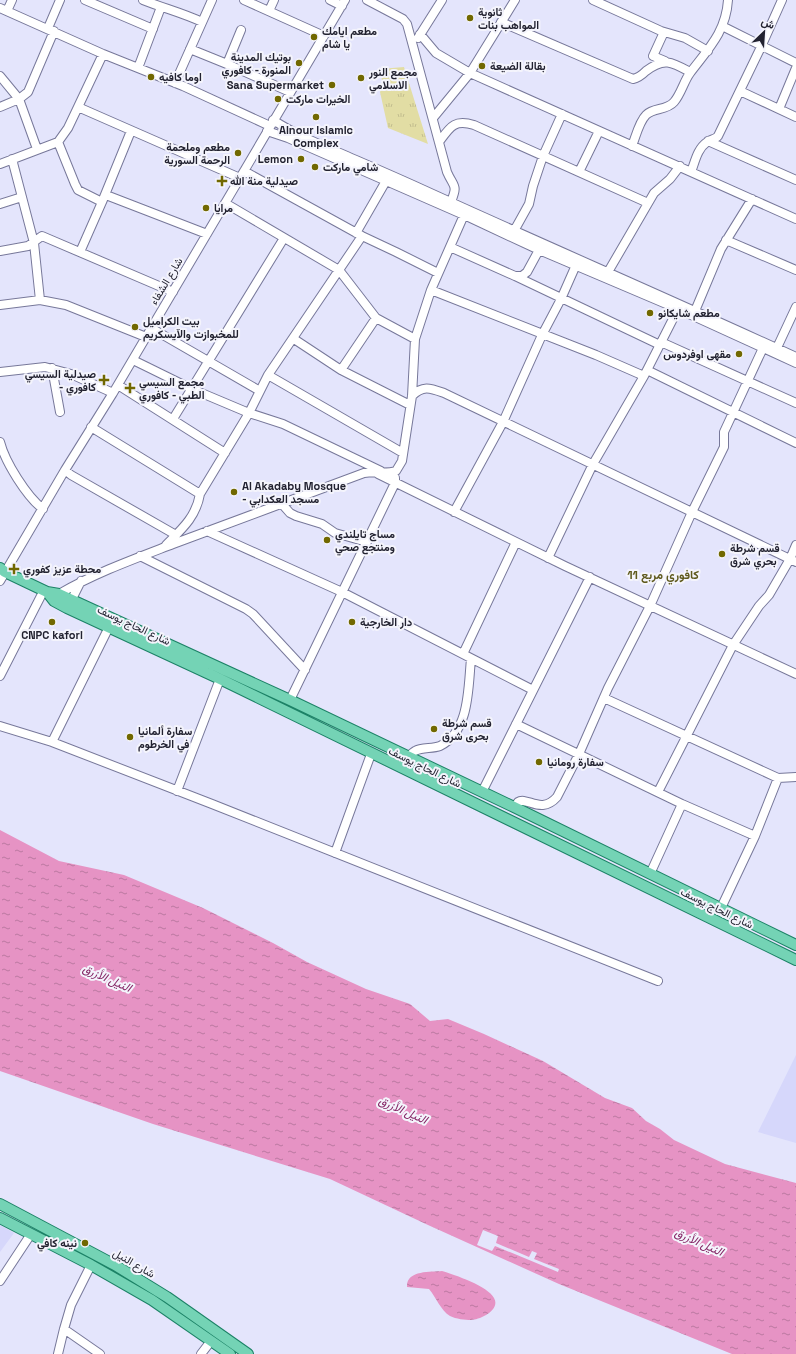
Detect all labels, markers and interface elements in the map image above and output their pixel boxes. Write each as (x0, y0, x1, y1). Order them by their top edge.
place label: ثانوية المواهب بنات (478, 5, 539, 32)
north arrow (744, 12, 784, 52)
marker: ثانوية المواهب بنات (465, 13, 475, 23)
text: ش (759, 14, 777, 32)
place label: مطعم ايامك يا شام (322, 24, 377, 52)
marker: مطعم ايامك يا شام (309, 32, 319, 42)
place label: بوتيك المدينة المنورة - كافوري (222, 50, 291, 79)
marker: بوتيك المدينة المنورة - كافوري (294, 58, 304, 68)
place label: بقالة الضيعة (490, 59, 546, 73)
marker: بقالة الضيعة (477, 61, 487, 71)
place label: مجمع النور الاسلامي (368, 65, 417, 94)
place label: اوما كافيه (159, 70, 202, 84)
marker: اوما كافيه (146, 72, 156, 82)
marker: مجمع النور الاسلامي (356, 73, 366, 83)
place label: Sana Supermarket (227, 78, 324, 92)
marker: Sana Supermarket (327, 80, 337, 90)
place label: الخيرات ماركت (286, 92, 351, 106)
marker: الخيرات ماركت (273, 94, 283, 104)
marker: Alnour Islamic Complex (311, 112, 321, 122)
place label: Alnour Islamic Complex (279, 123, 354, 150)
place label: مطعم وملحمة الرحمة السورية (164, 140, 230, 167)
marker: مطعم وملحمة الرحمة السورية (233, 148, 243, 158)
place label: Lemon (258, 152, 293, 166)
marker: Lemon (296, 154, 306, 164)
place label: شامي ماركت (323, 160, 379, 176)
marker: شامي ماركت (310, 162, 320, 172)
place label: صيدلية منة الله (230, 174, 298, 188)
marker: صيدلية منة الله (217, 176, 227, 186)
place label: مرايا (214, 201, 233, 215)
marker: مرايا (201, 203, 211, 213)
street label: شارع الشفاء (146, 255, 187, 308)
place label: مطعم شايكانو (658, 306, 720, 321)
marker: مطعم شايكانو (645, 308, 655, 318)
place label: بيت الكراميل للمخبوازت والآيسكريم (143, 314, 239, 342)
marker: بيت الكراميل للمخبوازت والآيسكريم (130, 322, 140, 332)
place label: مقهى اوفردوس (663, 347, 731, 361)
marker: مقهى اوفردوس (734, 349, 744, 359)
place label: صيدلية السيسي - كافوري (25, 367, 96, 396)
marker: صيدلية السيسي - كافوري (99, 375, 109, 385)
place label: مجمع السيسي الطبي - كافوري (139, 375, 205, 404)
marker: مجمع السيسي الطبي - كافوري (124, 382, 136, 394)
place label: Al Akadaby Mosque - مسجد العكدابي (242, 479, 346, 508)
marker: Al Akadaby Mosque - مسجد العكدابي (229, 487, 239, 497)
place label: مساج تايلندي ومنتجع صحي (335, 527, 395, 556)
marker: مساج تايلندي ومنتجع صحي (322, 535, 332, 545)
place label: قسم شرطة بحري شرق (730, 541, 780, 570)
marker: قسم شرطة بحري شرق (717, 549, 727, 559)
place label: محطة عزيز كفوري (23, 562, 101, 578)
marker: محطة عزيز كفوري (8, 563, 20, 575)
district label: كافوري مربع 11 (627, 567, 699, 585)
street label: شارع الحاج يوسف (95, 602, 173, 649)
place label: دار الخارجية (360, 615, 413, 629)
marker: CNPC kafori (47, 617, 57, 627)
marker: دار الخارجية (347, 617, 357, 627)
place label: CNPC kafori (21, 628, 83, 642)
place label: قسم شرطة بحرى شرق (442, 716, 492, 743)
place label: سفارة ألمانيا في الخرطوم (138, 724, 193, 753)
marker: قسم شرطة بحرى شرق (429, 724, 439, 734)
marker: سفارة ألمانيا في الخرطوم (125, 732, 135, 742)
street label: شارع الحاج يوسف (386, 743, 464, 792)
place label: سفارة رومانيا (547, 755, 604, 769)
marker: سفارة رومانيا (534, 757, 544, 767)
street label: شارع الحاج يوسف (678, 884, 756, 933)
water label: النيل الأزرق (80, 960, 135, 996)
water label: النيل الأزرق (376, 1092, 431, 1128)
water label: النيل الأزرق (672, 1224, 727, 1260)
place label: نينه كافي (37, 1236, 77, 1252)
marker: نينه كافي (80, 1238, 90, 1248)
street label: شارع النيل (110, 1245, 158, 1282)

